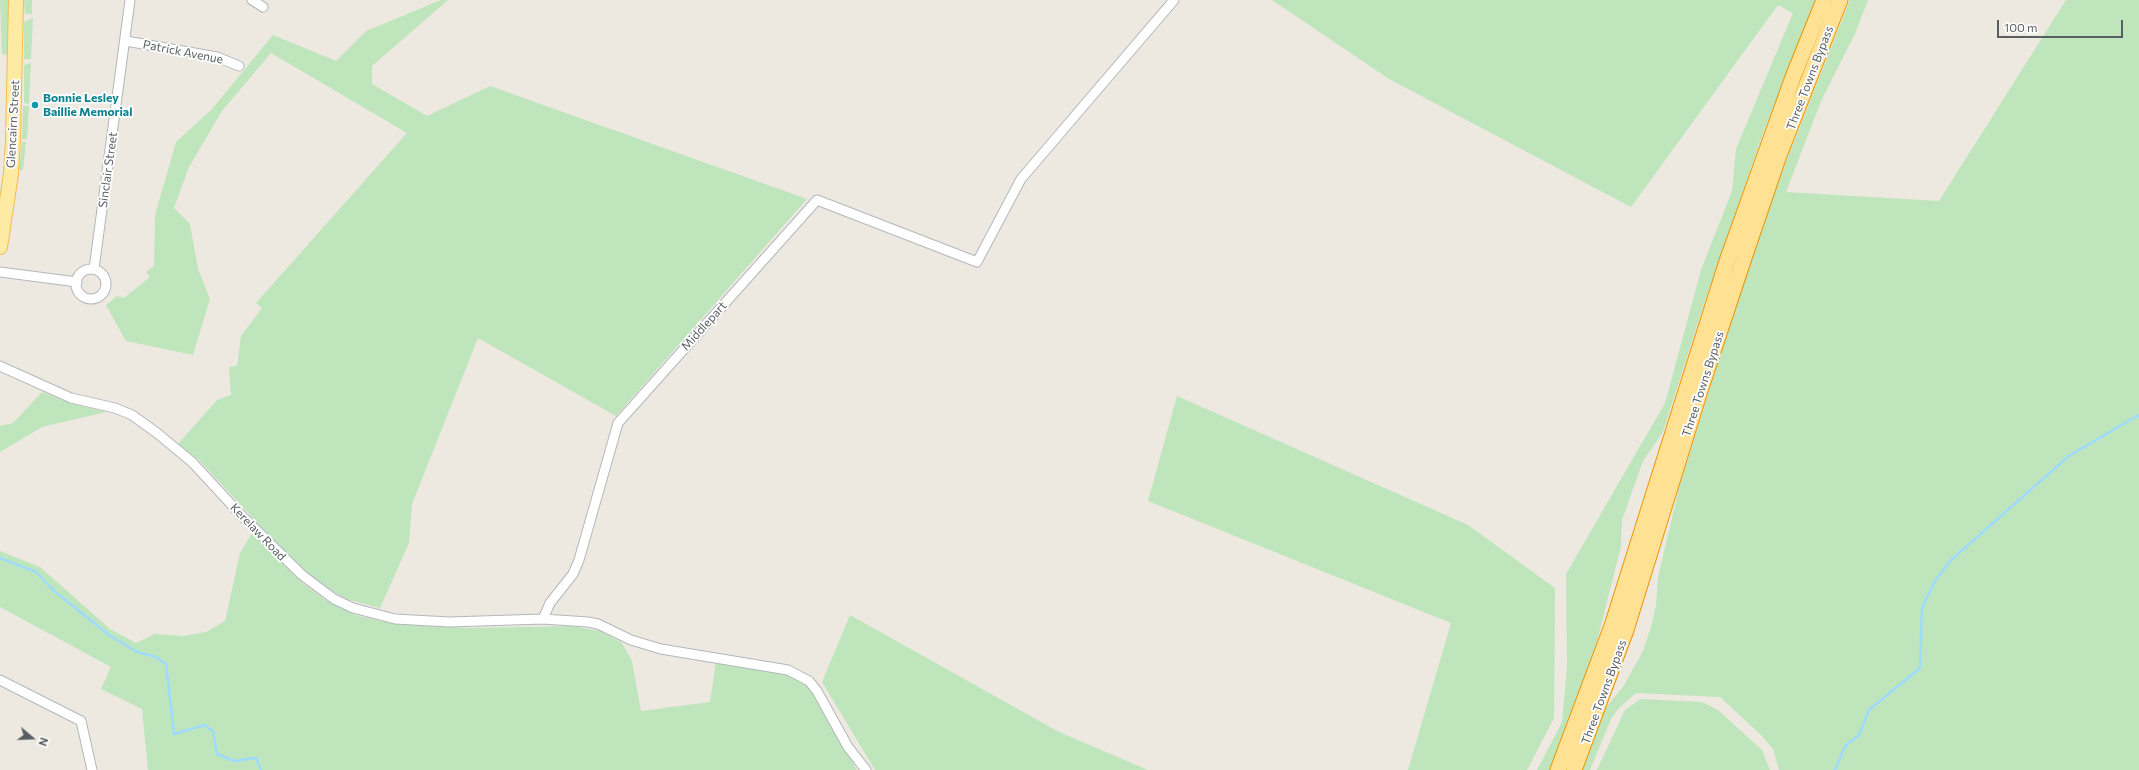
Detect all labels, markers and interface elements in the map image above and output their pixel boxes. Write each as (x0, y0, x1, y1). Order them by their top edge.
scale bar (1999, 12, 2125, 38)
text: 100 m (2004, 20, 2038, 34)
street label: Three Towns Bypass (1784, 24, 1836, 132)
street label: Patrick Avenue (142, 37, 224, 67)
street label: Glencairn Street (4, 80, 22, 168)
place label: Bonnie Lesley Baillie Memorial (43, 91, 132, 119)
marker: Bonnie Lesley Baillie Memorial (30, 100, 40, 110)
street label: Sinclair Street (96, 131, 120, 209)
street label: Middlepart (678, 299, 730, 353)
street label: Three Towns Bypass (1679, 329, 1727, 439)
street label: Kerelaw Road (227, 500, 289, 564)
street label: Three Towns Bypass (1578, 638, 1630, 746)
north arrow (12, 718, 52, 758)
text: N (36, 736, 51, 748)

